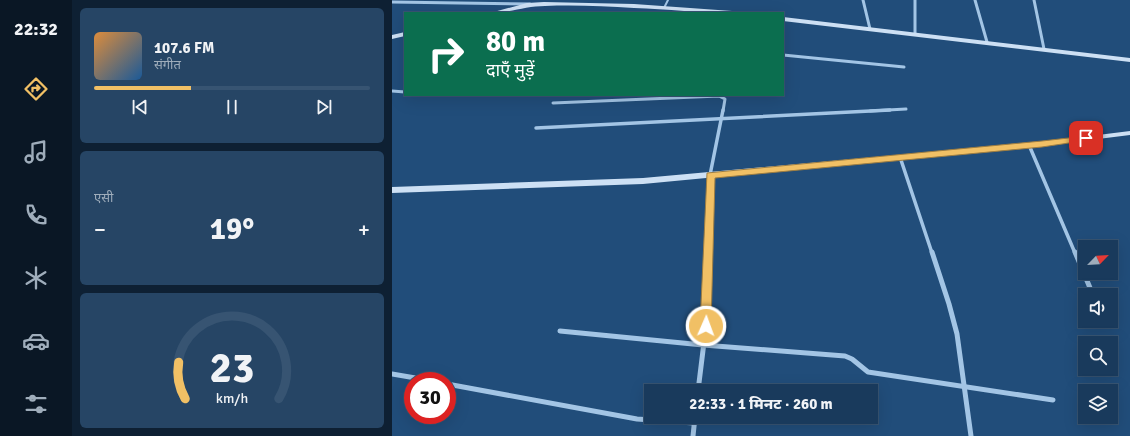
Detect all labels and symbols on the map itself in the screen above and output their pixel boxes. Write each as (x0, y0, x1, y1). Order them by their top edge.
pin (1069, 121, 1103, 155)
north arrow (1078, 240, 1118, 280)
position arrow (685, 305, 727, 347)
speed limit sign: 30 (404, 372, 456, 424)

